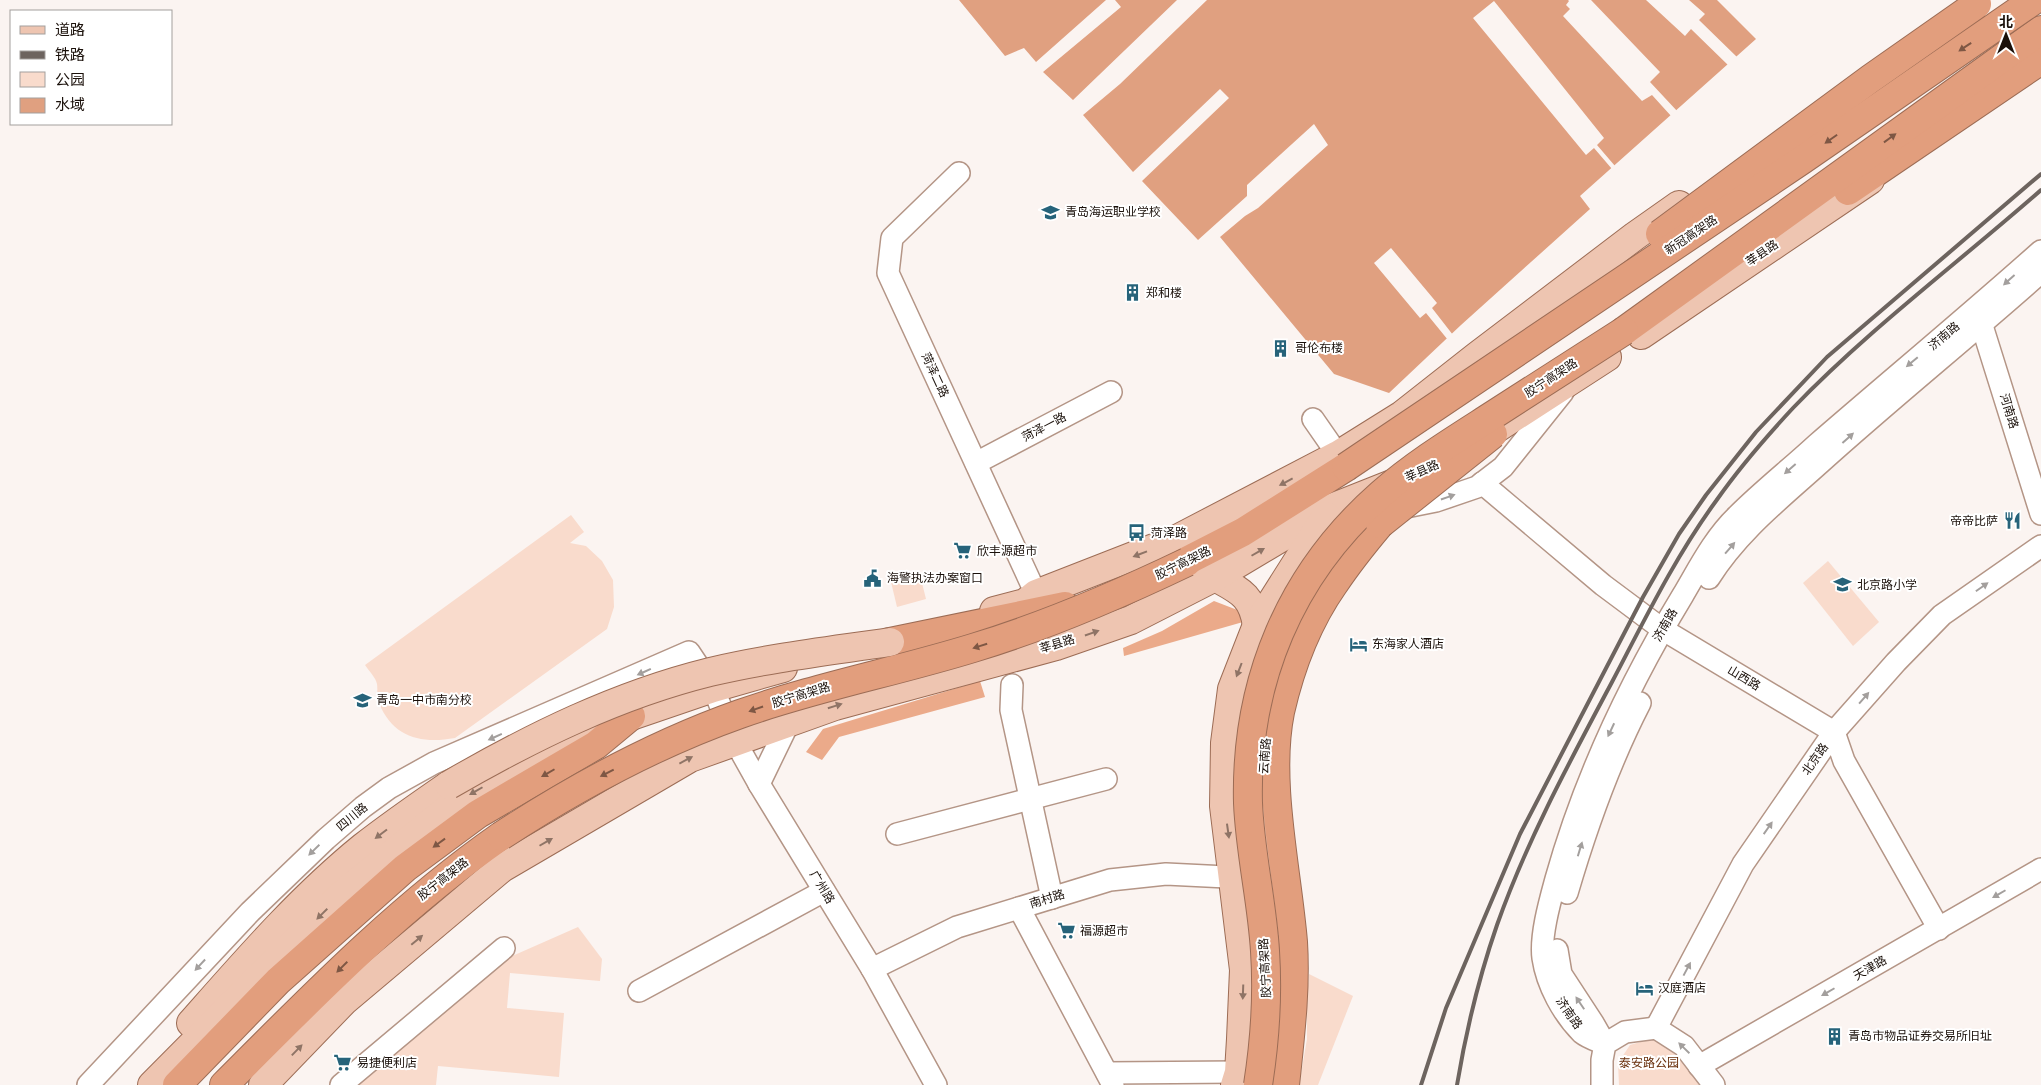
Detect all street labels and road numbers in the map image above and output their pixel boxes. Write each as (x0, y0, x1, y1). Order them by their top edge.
street label: 新冠高架路 (1662, 212, 1720, 258)
street label: 莘县路 (1743, 237, 1781, 269)
street label: 济南路 (1926, 319, 1962, 353)
street label: 菏泽二路 (919, 350, 951, 400)
street label: 胶宁高架路 (1522, 356, 1580, 400)
street label: 河南路 (1997, 392, 2021, 430)
street label: 菏泽一路 (1020, 410, 1068, 444)
street label: 莘县路 (1403, 457, 1441, 485)
street label: 胶宁高架路 (1153, 544, 1213, 582)
street label: 济南路 (1650, 606, 1680, 644)
street label: 莘县路 (1038, 632, 1076, 656)
street label: 山西路 (1725, 663, 1763, 693)
street label: 胶宁高架路 (770, 680, 832, 710)
street label: 云南路 (1257, 738, 1273, 774)
street label: 北京路 (1799, 740, 1831, 778)
street label: 四川路 (334, 800, 370, 834)
street label: 胶宁高架路 (415, 855, 471, 903)
street label: 广州路 (807, 868, 837, 906)
street label: 南村路 (1028, 887, 1066, 911)
street label: 胶宁高架路 (1256, 938, 1274, 998)
street label: 天津路 (1851, 953, 1889, 983)
street label: 济南路 (1553, 994, 1585, 1032)

